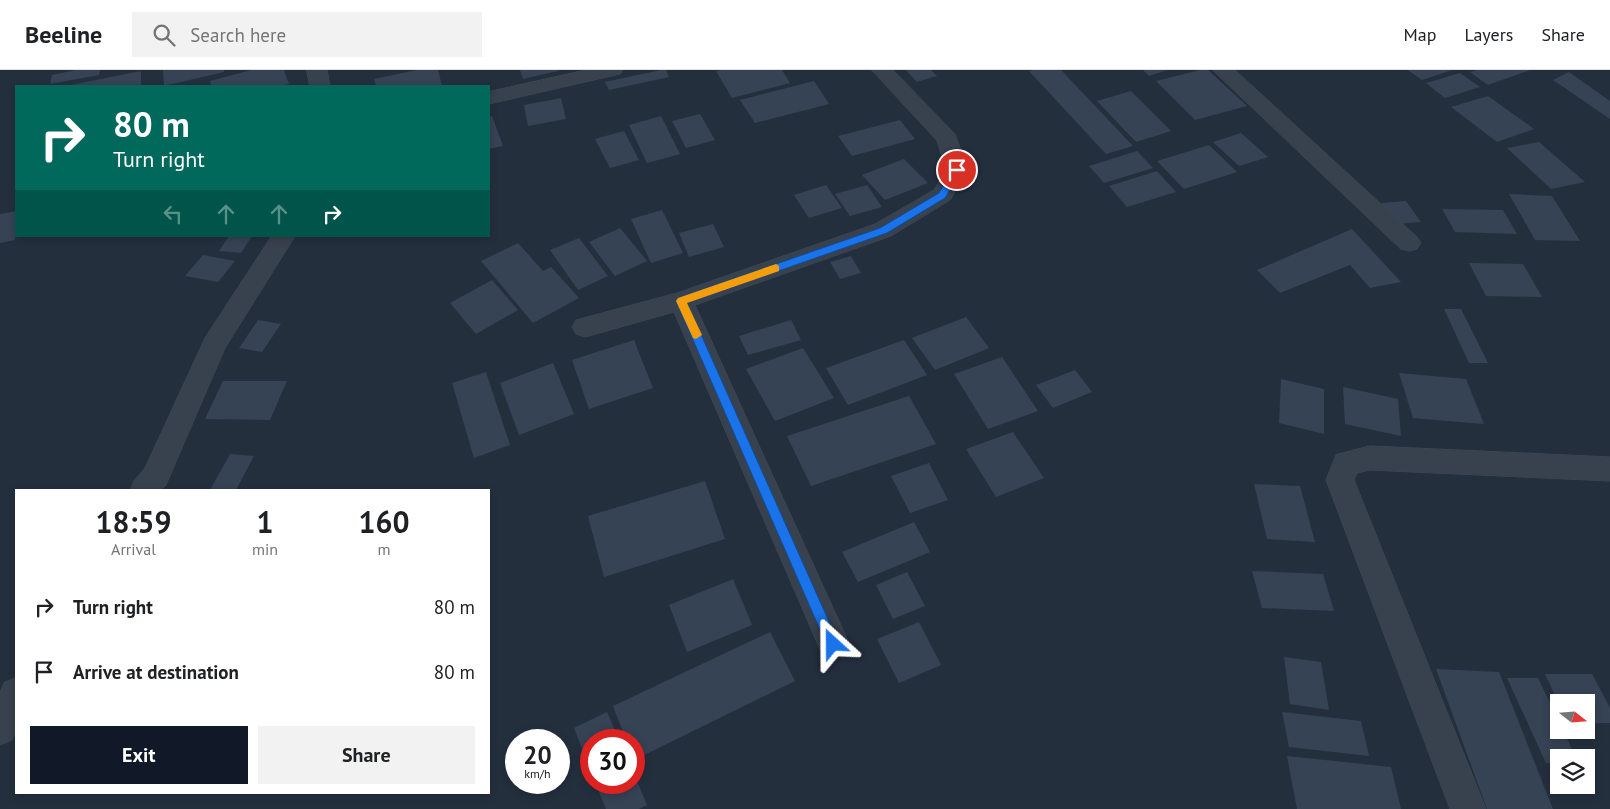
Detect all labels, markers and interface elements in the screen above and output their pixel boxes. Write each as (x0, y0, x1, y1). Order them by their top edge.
search box (132, 12, 482, 57)
text: Beeline (25, 19, 102, 50)
icon: search (150, 21, 178, 49)
text: Search here (190, 23, 286, 47)
text: Map (1404, 23, 1436, 46)
text: Layers (1464, 23, 1513, 46)
text: Share (1541, 23, 1585, 46)
text: 80 m (113, 101, 190, 147)
icon: right (30, 105, 95, 170)
text: Turn right (113, 145, 205, 173)
pin (936, 149, 978, 191)
icon: arrive (943, 156, 971, 184)
icon: left (159, 200, 187, 228)
icon: ahead (212, 200, 240, 228)
icon: ahead (265, 200, 293, 228)
icon: right (318, 200, 346, 228)
text: 18:59 (95, 502, 172, 541)
text: 1 (257, 502, 274, 541)
text: 160 (358, 502, 410, 541)
text: Arrival (111, 539, 156, 559)
text: min (252, 539, 278, 559)
text: m (378, 539, 391, 559)
icon: right (30, 593, 58, 621)
text: Turn right (73, 595, 153, 619)
text: 80 m (434, 595, 475, 619)
position arrow (806, 617, 858, 669)
icon: arrive (30, 658, 58, 686)
text: Arrive at destination (73, 660, 239, 684)
text: 80 m (434, 660, 475, 684)
north arrow (1550, 694, 1595, 739)
map controls (1550, 694, 1595, 794)
button: Exit (30, 726, 248, 784)
button: Share (258, 726, 475, 784)
speed limit sign: 30 (580, 729, 645, 794)
text: 20 (523, 739, 552, 771)
button: layers (1550, 749, 1595, 794)
text: km/h (524, 766, 551, 781)

